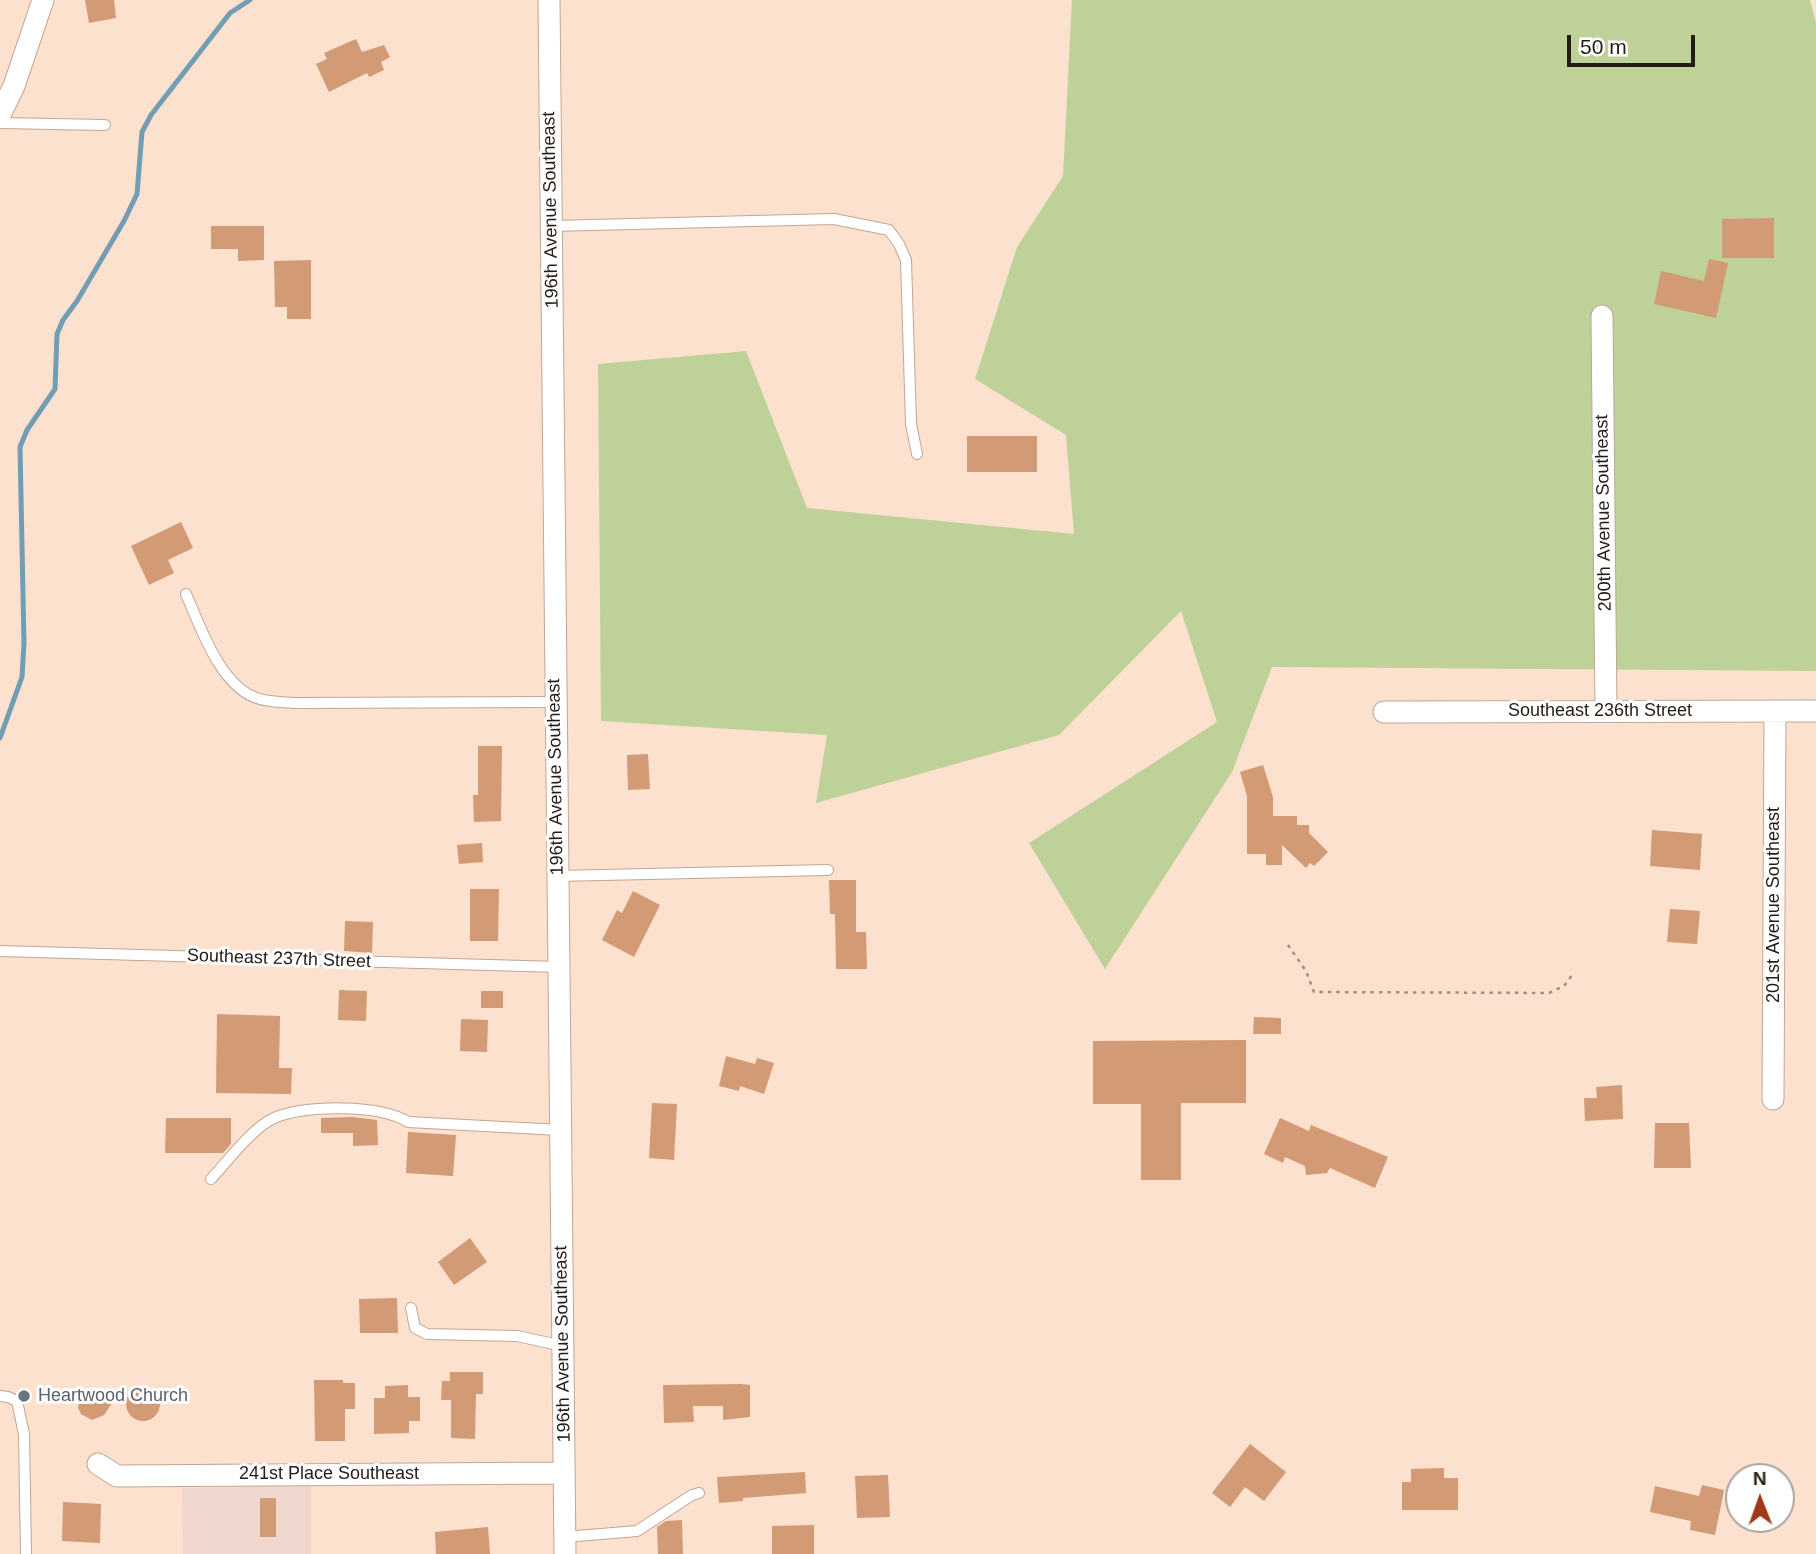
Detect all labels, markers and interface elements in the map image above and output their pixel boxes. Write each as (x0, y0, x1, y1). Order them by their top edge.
scale bar (1571, 21, 1699, 65)
text: 50 m (1580, 35, 1627, 58)
street label: 196th Avenue Southeast (538, 111, 564, 309)
street label: 200th Avenue Southeast (1591, 414, 1617, 612)
street label: 196th Avenue Southeast (543, 678, 569, 876)
street label: Southeast 236th Street (1508, 700, 1692, 722)
street label: 201st Avenue Southeast (1763, 807, 1785, 1003)
street label: Southeast 237th Street (187, 945, 371, 973)
street label: 196th Avenue Southeast (550, 1245, 576, 1443)
place label: Heartwood Church (38, 1385, 188, 1407)
marker: Heartwood Church (16, 1388, 32, 1404)
street label: 241st Place Southeast (239, 1463, 419, 1485)
north arrow (1725, 1463, 1795, 1533)
text: N (1753, 1468, 1767, 1489)

